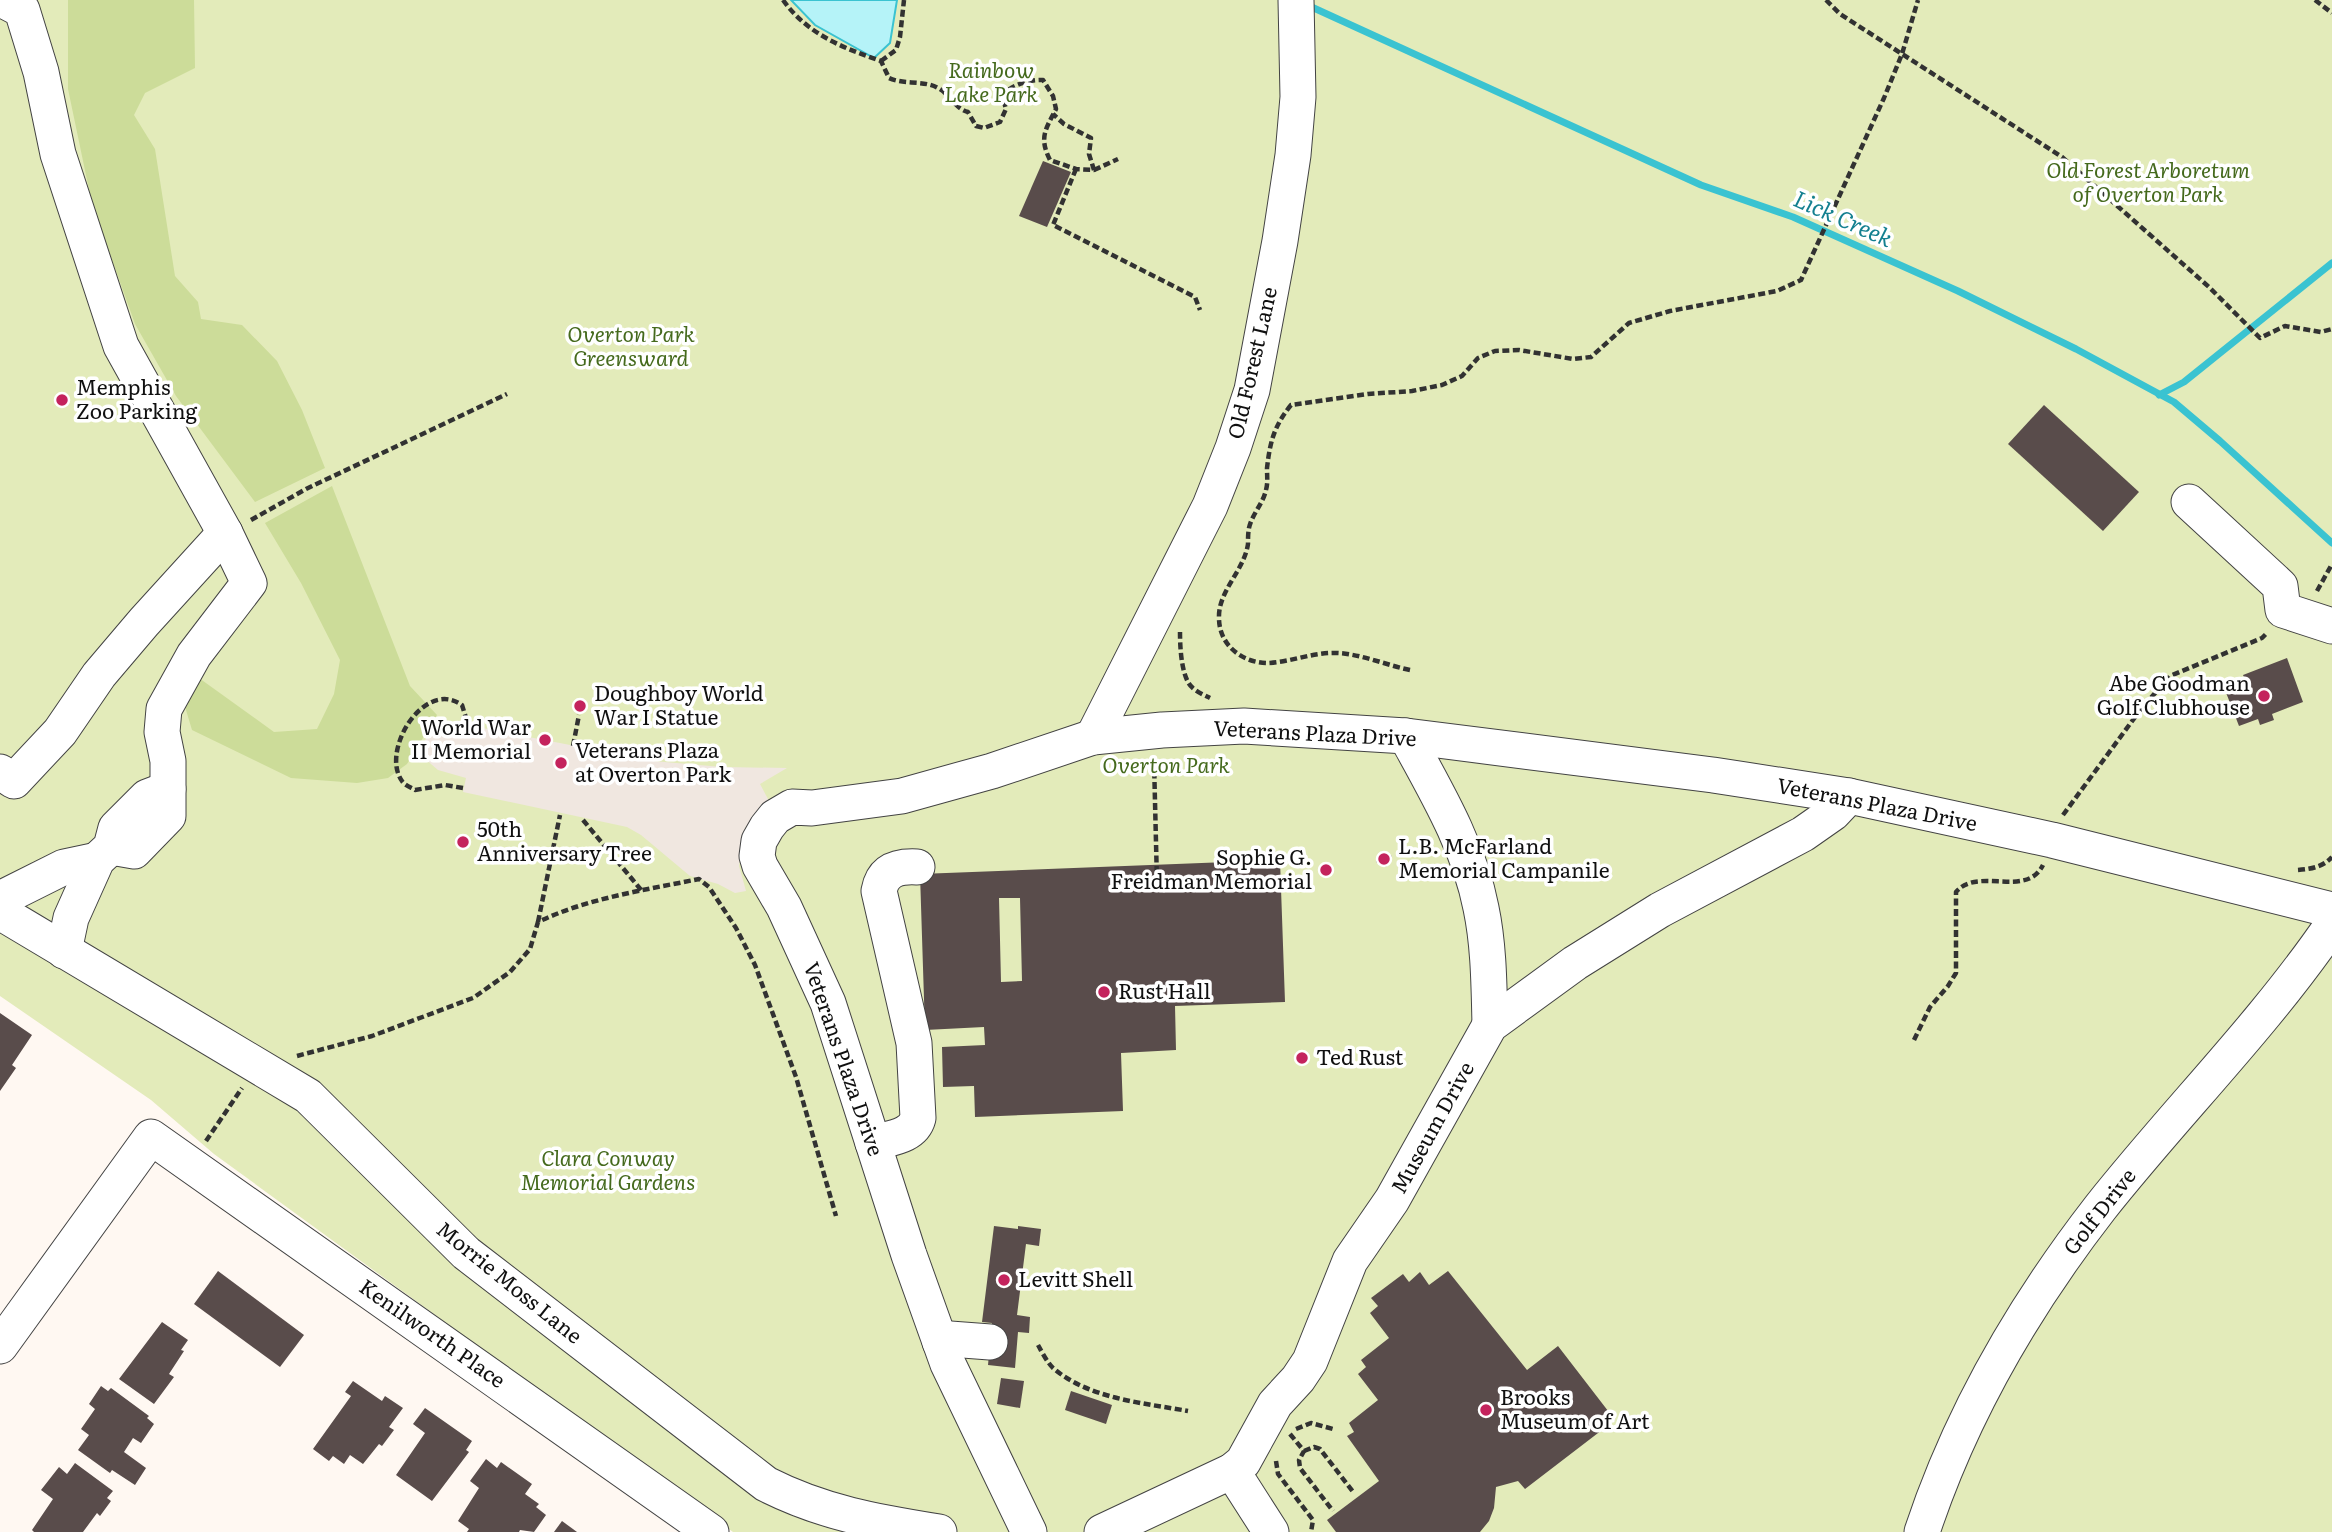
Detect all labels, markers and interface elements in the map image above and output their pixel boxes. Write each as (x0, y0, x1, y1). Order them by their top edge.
park label: Rainbow Lake Park (944, 53, 1038, 108)
park label: Old Forest Arboretum of Overton Park (2046, 153, 2250, 208)
water label: Lick Creek (1789, 180, 1899, 254)
street label: Old Forest Lane (1218, 283, 1283, 442)
park label: Overton Park Greensward (567, 317, 695, 372)
place label: Memphis Zoo Parking (76, 370, 198, 425)
marker: Memphis Zoo Parking (54, 392, 70, 408)
place label: Abe Goodman Golf Clubhouse (2097, 666, 2250, 721)
place label: Doughboy World War I Statue (594, 676, 764, 731)
marker: Abe Goodman Golf Clubhouse (2256, 688, 2272, 704)
marker: Doughboy World War I Statue (572, 698, 588, 714)
place label: World War II Memorial (411, 710, 531, 765)
street label: Veterans Plaza Drive (1213, 711, 1418, 752)
marker: World War II Memorial (537, 732, 553, 748)
place label: Veterans Plaza at Overton Park (575, 733, 731, 788)
park label: Overton Park (1102, 748, 1230, 779)
marker: Veterans Plaza at Overton Park (553, 755, 569, 771)
street label: Veterans Plaza Drive (1775, 768, 1980, 837)
place label: 50th Anniversary Tree (477, 812, 652, 867)
place label: L.B. McFarland Memorial Campanile (1398, 829, 1610, 884)
marker: 50th Anniversary Tree (455, 834, 471, 850)
place label: Sophie G. Freidman Memorial (1111, 840, 1312, 895)
marker: L.B. McFarland Memorial Campanile (1376, 851, 1392, 867)
marker: Sophie G. Freidman Memorial (1318, 862, 1334, 878)
street label: Veterans Plaza Drive (798, 957, 893, 1159)
place label: Rust Hall (1118, 974, 1211, 1005)
marker: Rust Hall (1096, 984, 1112, 1000)
place label: Ted Rust (1316, 1040, 1404, 1071)
marker: Ted Rust (1294, 1050, 1310, 1066)
street label: Museum Drive (1382, 1055, 1480, 1198)
park label: Clara Conway Memorial Gardens (521, 1141, 695, 1196)
street label: Golf Drive (2054, 1161, 2142, 1260)
street label: Morrie Moss Lane (431, 1212, 590, 1350)
place label: Levitt Shell (1018, 1262, 1133, 1293)
street label: Kenilworth Place (354, 1270, 513, 1394)
marker: Levitt Shell (996, 1272, 1012, 1288)
place label: Brooks Museum of Art (1500, 1380, 1650, 1435)
marker: Brooks Museum of Art (1478, 1402, 1494, 1418)

